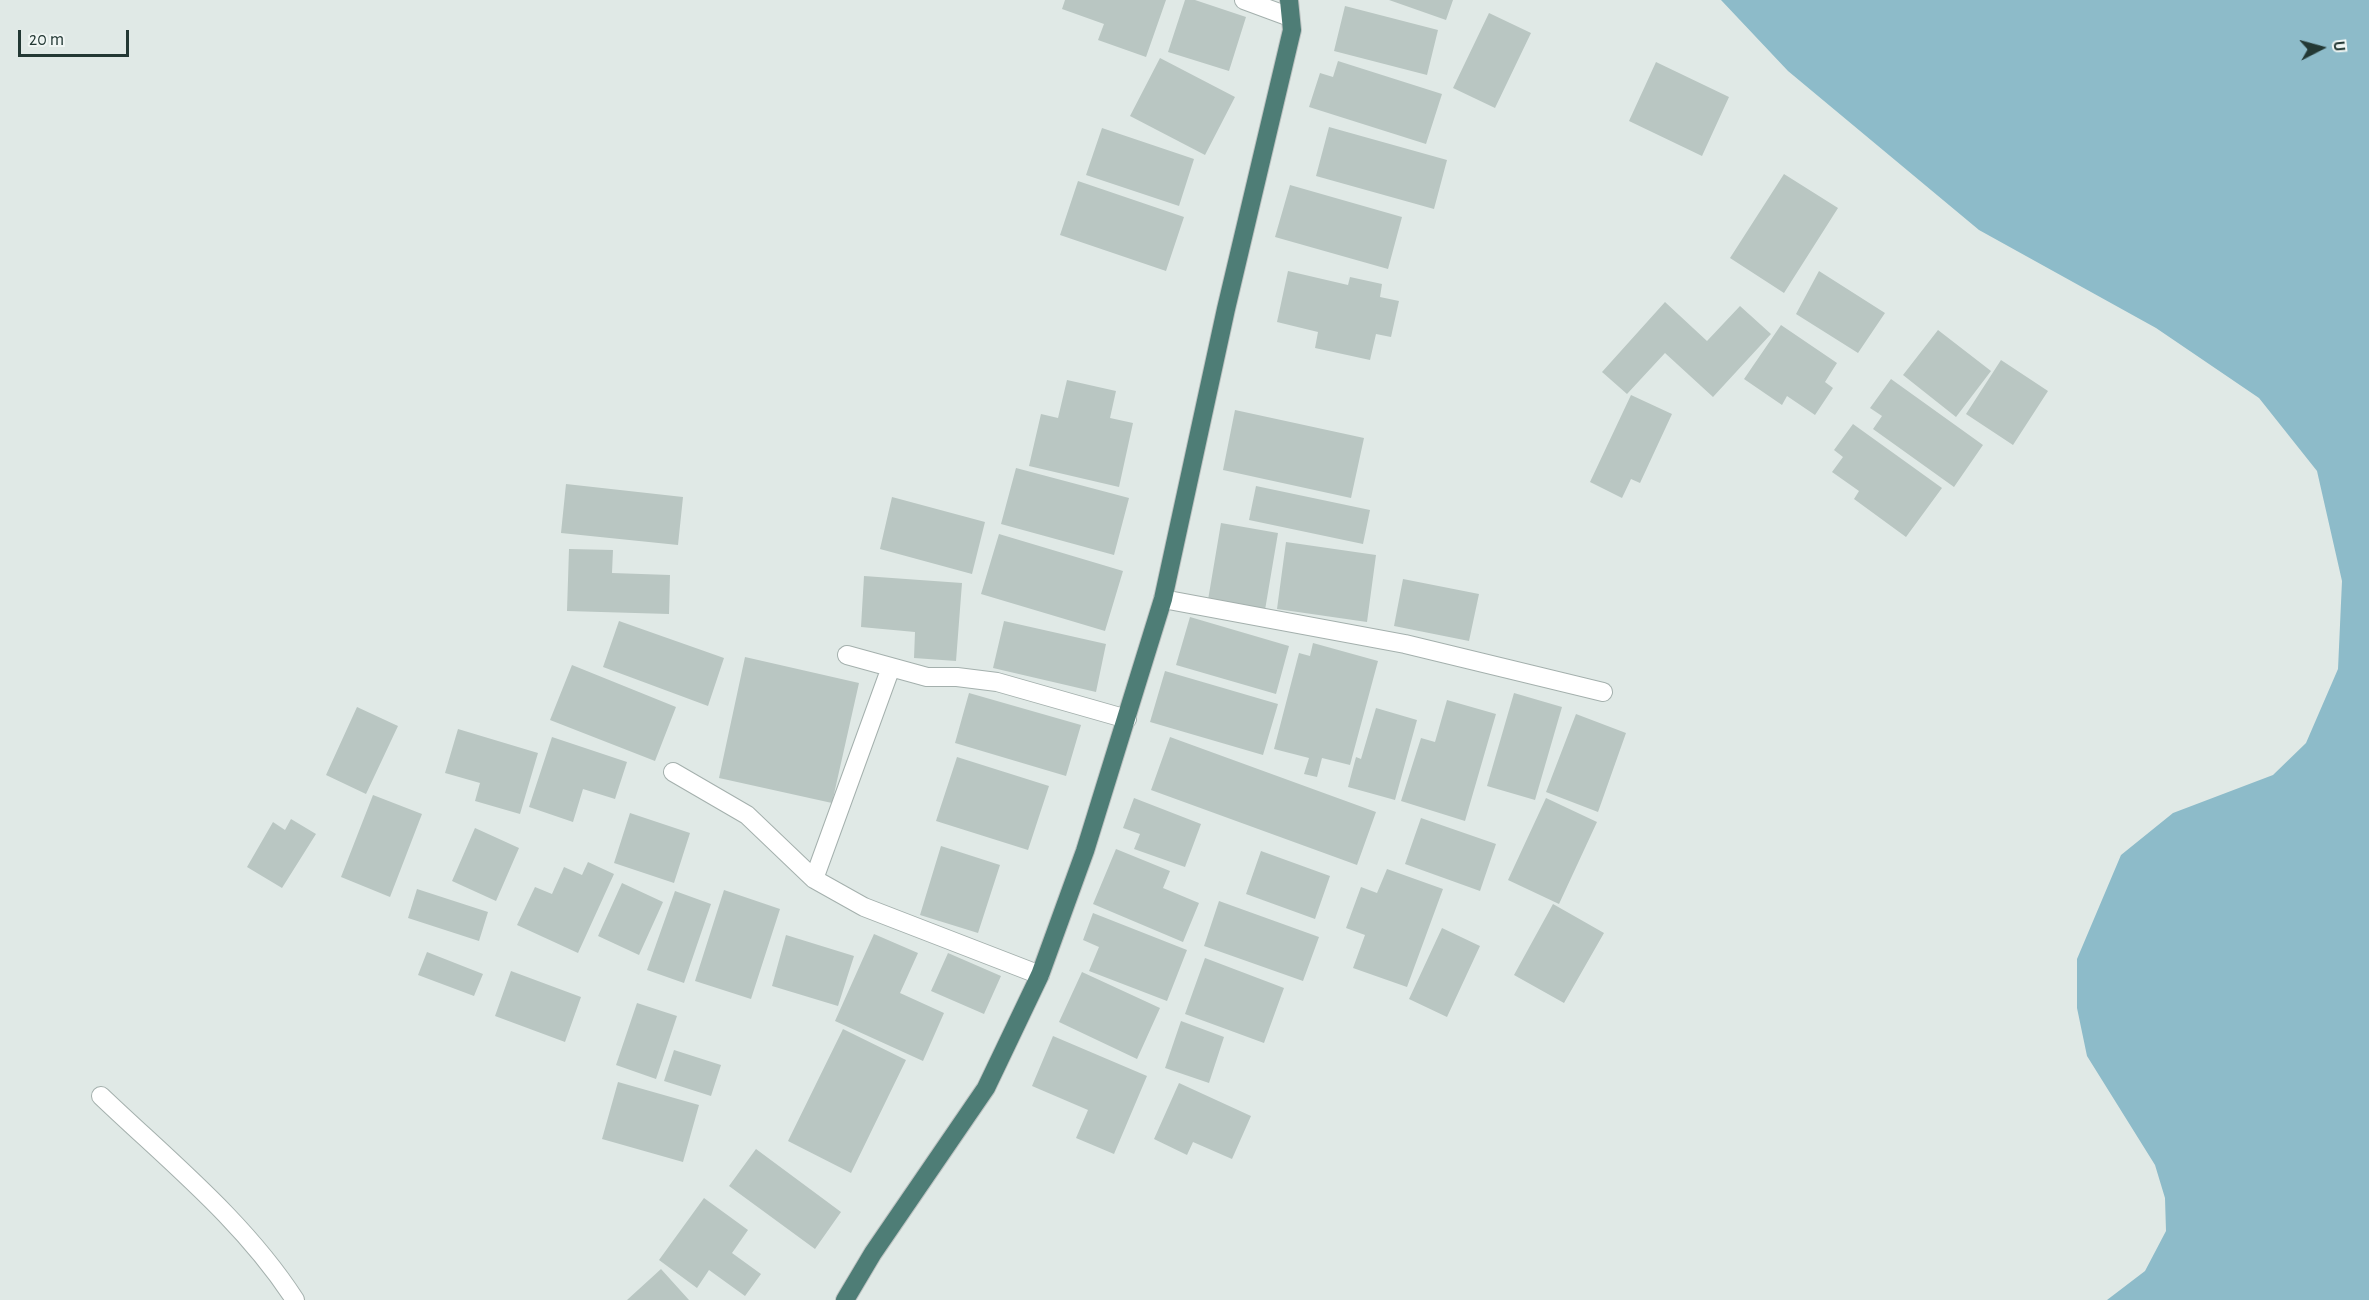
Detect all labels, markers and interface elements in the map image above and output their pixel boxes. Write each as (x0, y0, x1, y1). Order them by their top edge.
scale bar (21, 18, 132, 56)
north arrow (2291, 18, 2351, 78)
text: 20 m (29, 31, 64, 49)
text: U (2330, 40, 2347, 52)

